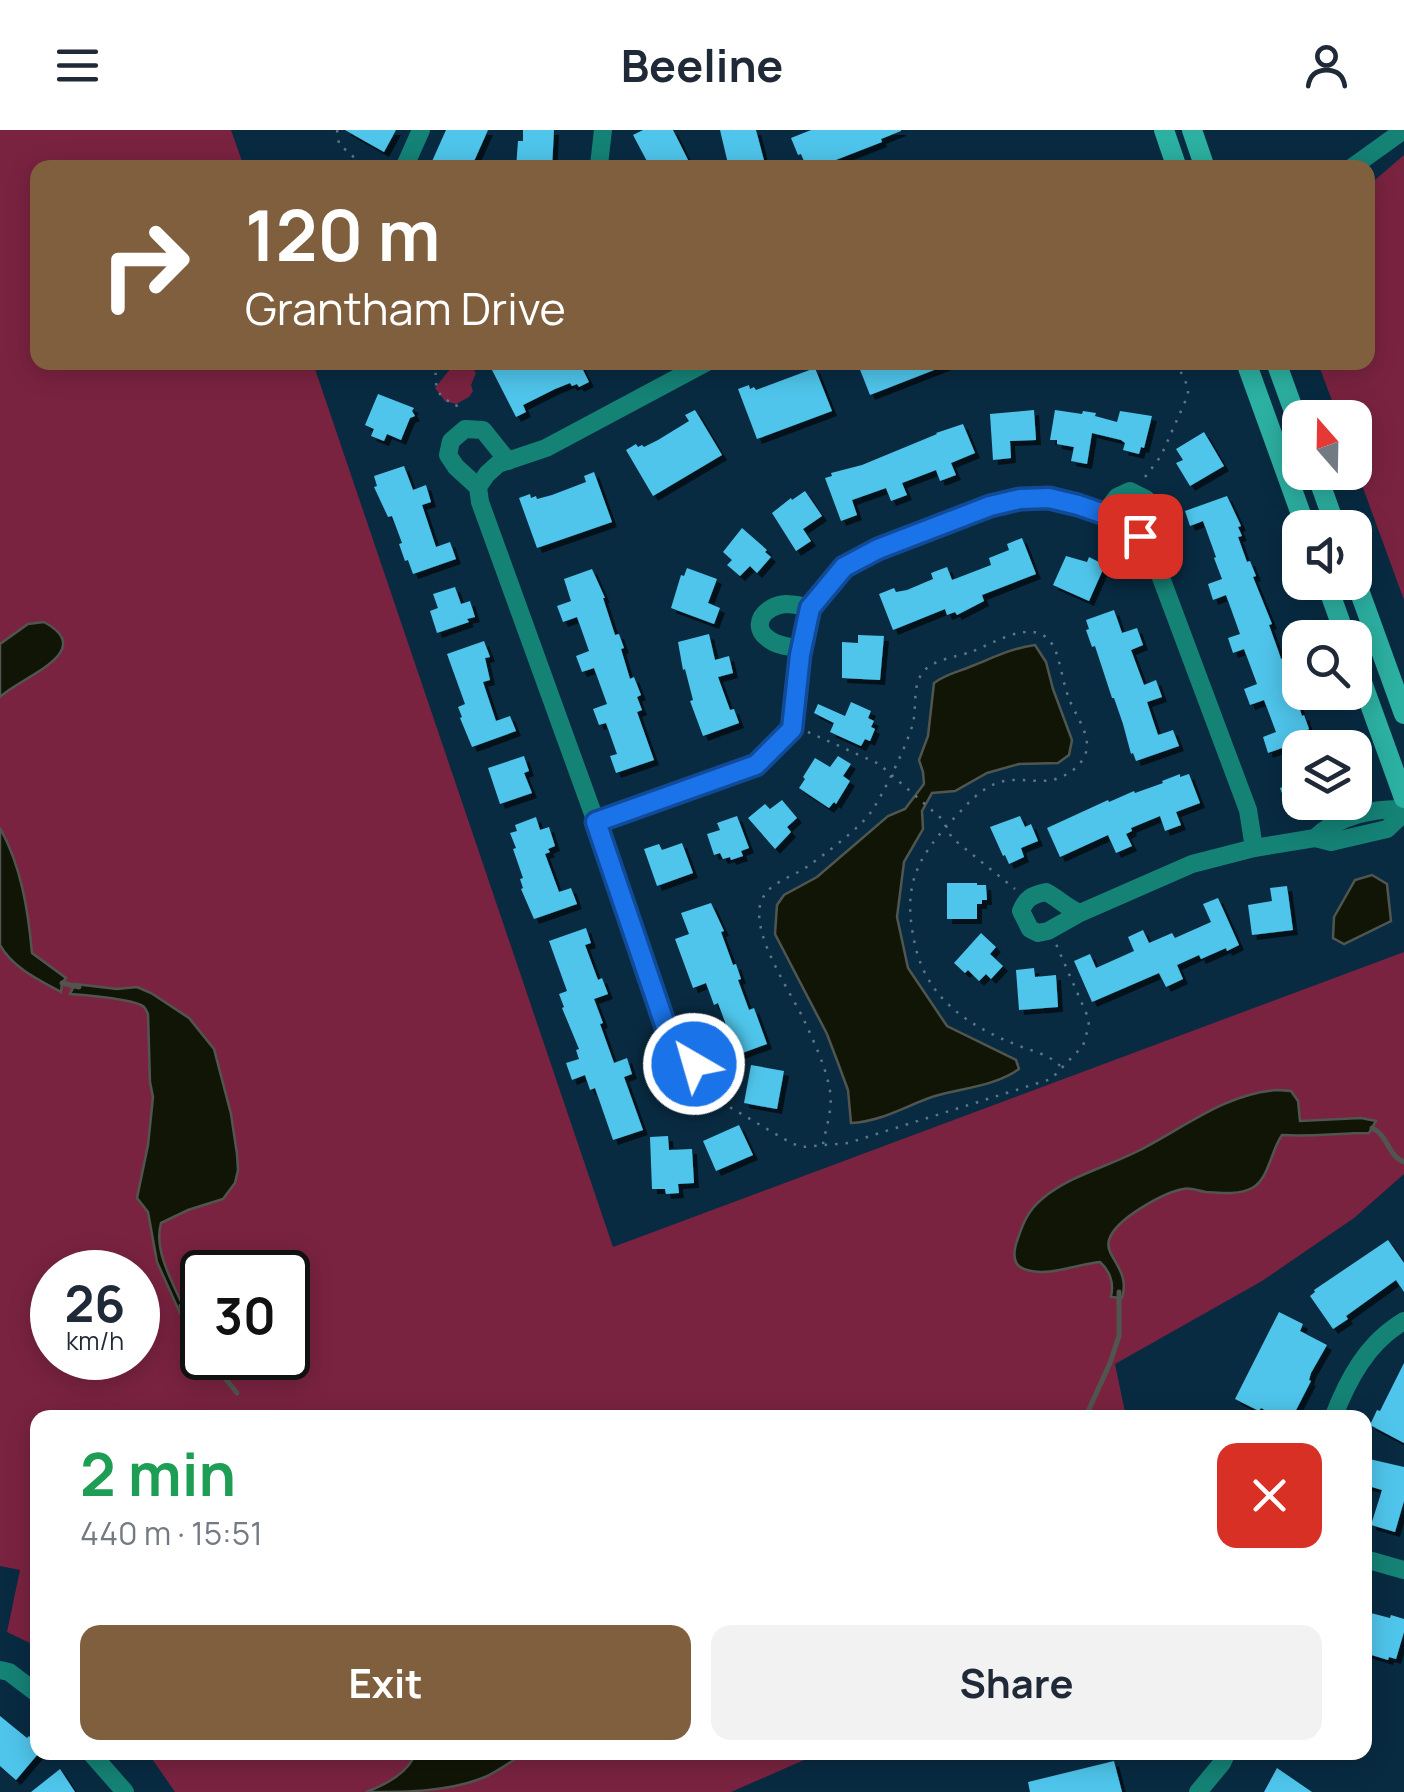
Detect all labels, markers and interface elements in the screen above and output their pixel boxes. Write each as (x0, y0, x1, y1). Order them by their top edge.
text: Beeline (621, 34, 783, 96)
icon: menu (50, 38, 105, 93)
icon: person (1299, 38, 1354, 93)
text: 120 m (245, 186, 440, 282)
icon: right (80, 200, 210, 330)
text: Grantham Drive (245, 277, 566, 339)
north arrow (1282, 400, 1372, 490)
map controls (1282, 400, 1372, 820)
pin (1098, 494, 1183, 579)
icon: arrive (1113, 509, 1168, 564)
button: sound (1282, 510, 1372, 600)
button: search (1282, 620, 1372, 710)
button: layers (1282, 730, 1372, 820)
position arrow (642, 1012, 746, 1116)
speed limit sign: 30 (180, 1250, 310, 1380)
text: 26 (65, 1269, 125, 1337)
text: km/h (66, 1323, 124, 1358)
text: 2 min (80, 1432, 236, 1514)
button: close (1217, 1443, 1322, 1548)
text: 440 m · 15:51 (80, 1511, 263, 1555)
button: Exit (80, 1625, 691, 1740)
button: Share (711, 1625, 1322, 1740)

